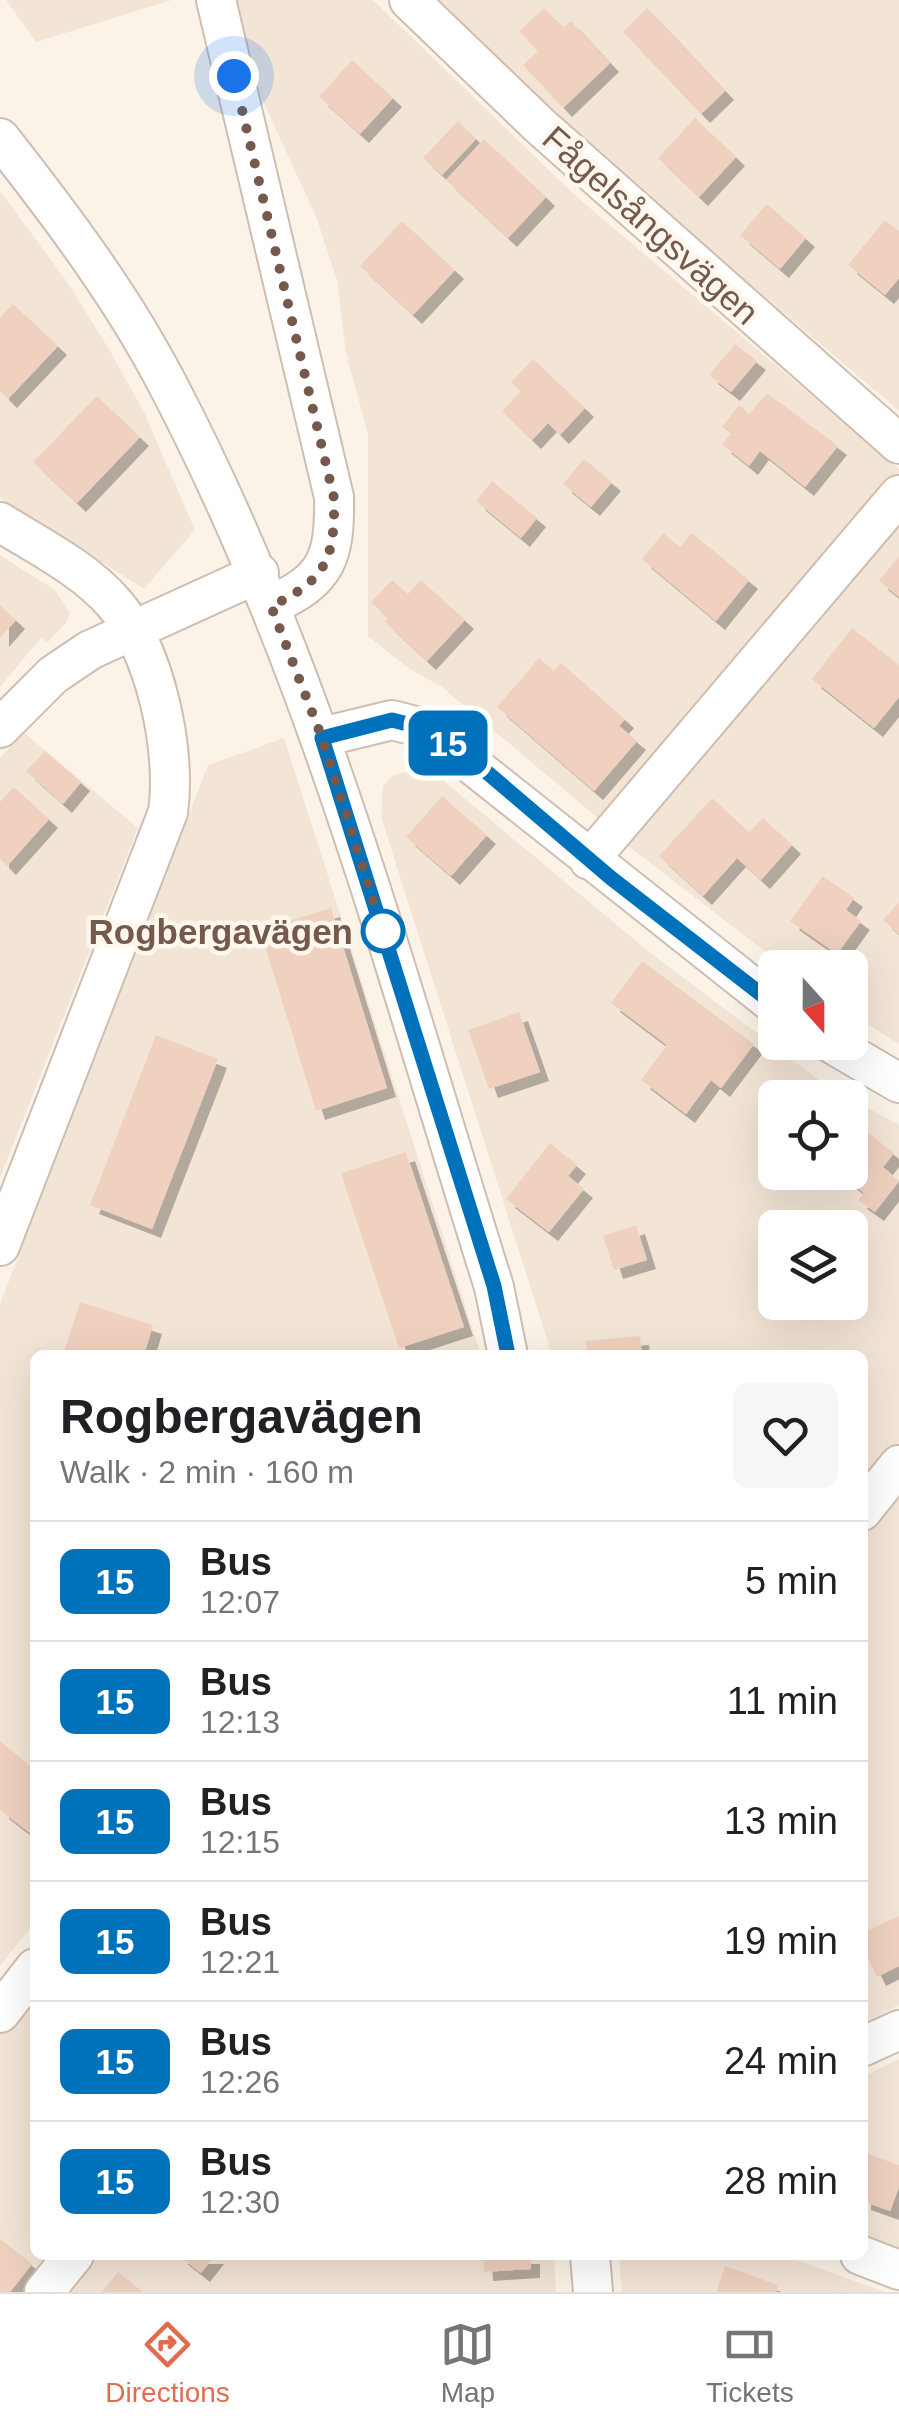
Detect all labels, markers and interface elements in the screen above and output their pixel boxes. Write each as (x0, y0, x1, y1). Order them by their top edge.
your location (209, 51, 259, 101)
street label: Fågelsångsvägen (535, 118, 767, 332)
line badge: 15 (403, 710, 493, 776)
text: 15 (429, 724, 467, 763)
marker: Rogbergavägen (362, 910, 404, 952)
place label: Rogbergavägen (89, 912, 353, 951)
north arrow (758, 950, 868, 1060)
map controls (758, 950, 868, 1320)
button: locate (758, 1080, 868, 1190)
button: layers (758, 1210, 868, 1320)
button: heart (733, 1383, 838, 1488)
text: Rogbergavägen (60, 1390, 423, 1443)
text: Walk · 2 min · 160 m (60, 1454, 354, 1490)
text: Bus (200, 1541, 272, 1583)
text: 5 min (745, 1560, 838, 1602)
text: 15 (96, 1562, 134, 1601)
text: 12:07 (200, 1584, 280, 1620)
text: Bus (200, 1661, 272, 1703)
text: 11 min (727, 1680, 838, 1722)
text: 15 (96, 1682, 134, 1721)
text: 12:13 (200, 1704, 280, 1740)
text: Bus (200, 1781, 272, 1823)
text: 13 min (724, 1800, 838, 1842)
text: 15 (96, 1802, 134, 1841)
text: 12:15 (200, 1824, 280, 1860)
text: Bus (200, 1901, 272, 1943)
text: 19 min (724, 1920, 838, 1962)
text: 15 (96, 1922, 134, 1961)
text: 12:21 (200, 1944, 280, 1980)
text: Bus (200, 2021, 272, 2063)
text: 24 min (724, 2040, 838, 2082)
text: 15 (96, 2042, 134, 2081)
text: 12:26 (200, 2064, 280, 2100)
text: Bus (200, 2141, 272, 2183)
text: 28 min (724, 2160, 838, 2202)
text: 15 (96, 2162, 134, 2201)
text: 12:30 (200, 2184, 280, 2220)
tab: Directions (105, 2317, 230, 2409)
tab: Map (440, 2317, 495, 2409)
tab: Tickets (706, 2317, 794, 2409)

